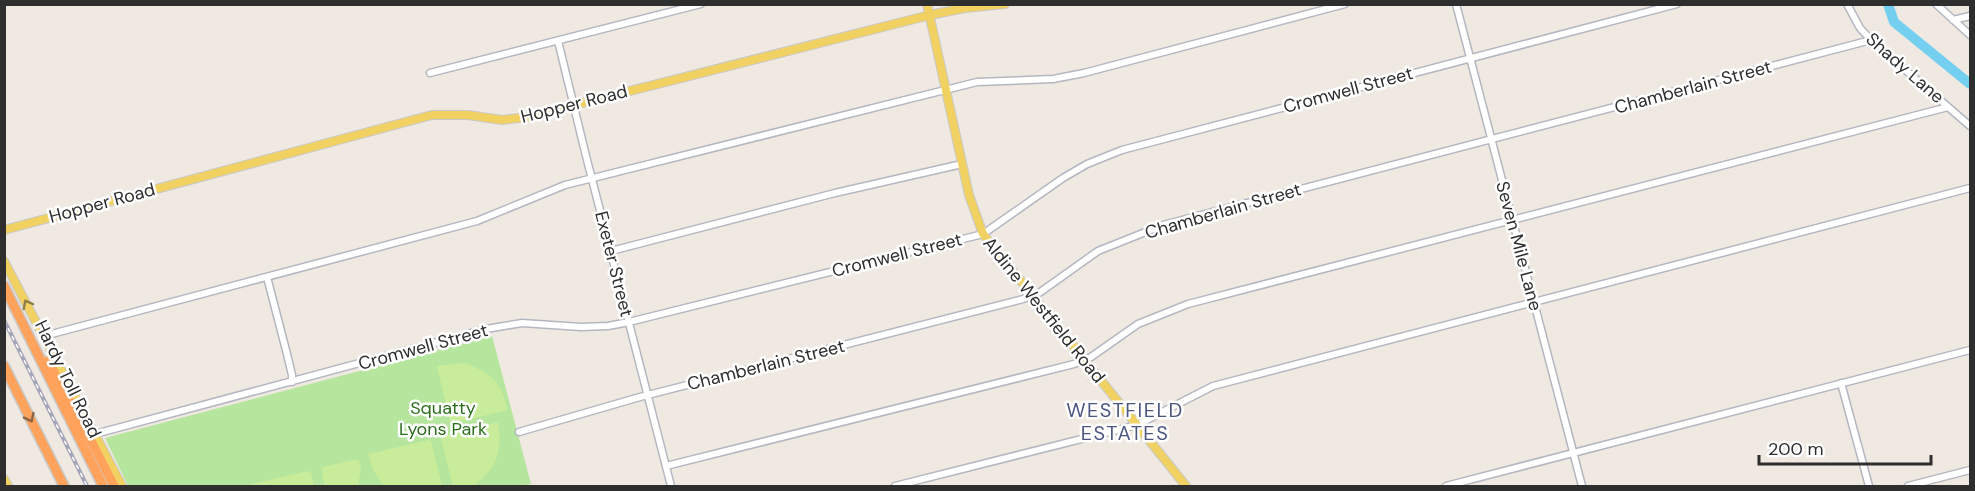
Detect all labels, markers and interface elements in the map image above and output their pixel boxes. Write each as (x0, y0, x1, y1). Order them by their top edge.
street label: Shady Lane (1861, 27, 1949, 109)
street label: Chamberlain Street (1612, 55, 1774, 119)
street label: Cromwell Street (1280, 61, 1416, 119)
street label: Hopper Road (518, 79, 630, 129)
street label: Hopper Road (46, 177, 158, 229)
street label: Chamberlain Street (1142, 177, 1304, 245)
street label: Seven Mile Lane (1490, 179, 1548, 313)
street label: Exeter Street (589, 209, 639, 319)
street label: Cromwell Street (829, 227, 965, 283)
street label: Aldine Westfield Road (977, 232, 1111, 388)
one-way arrow (23, 300, 34, 311)
street label: Hardy Toll Road (29, 316, 107, 442)
street label: Cromwell Street (355, 318, 491, 376)
street label: Chamberlain Street (685, 334, 847, 396)
park label: Squatty Lyons Park (399, 396, 487, 441)
district label: WESTFIELD ESTATES (1066, 397, 1184, 446)
one-way arrow (23, 412, 35, 423)
scale bar (1759, 428, 1932, 466)
text: 200 m (1768, 437, 1824, 461)

